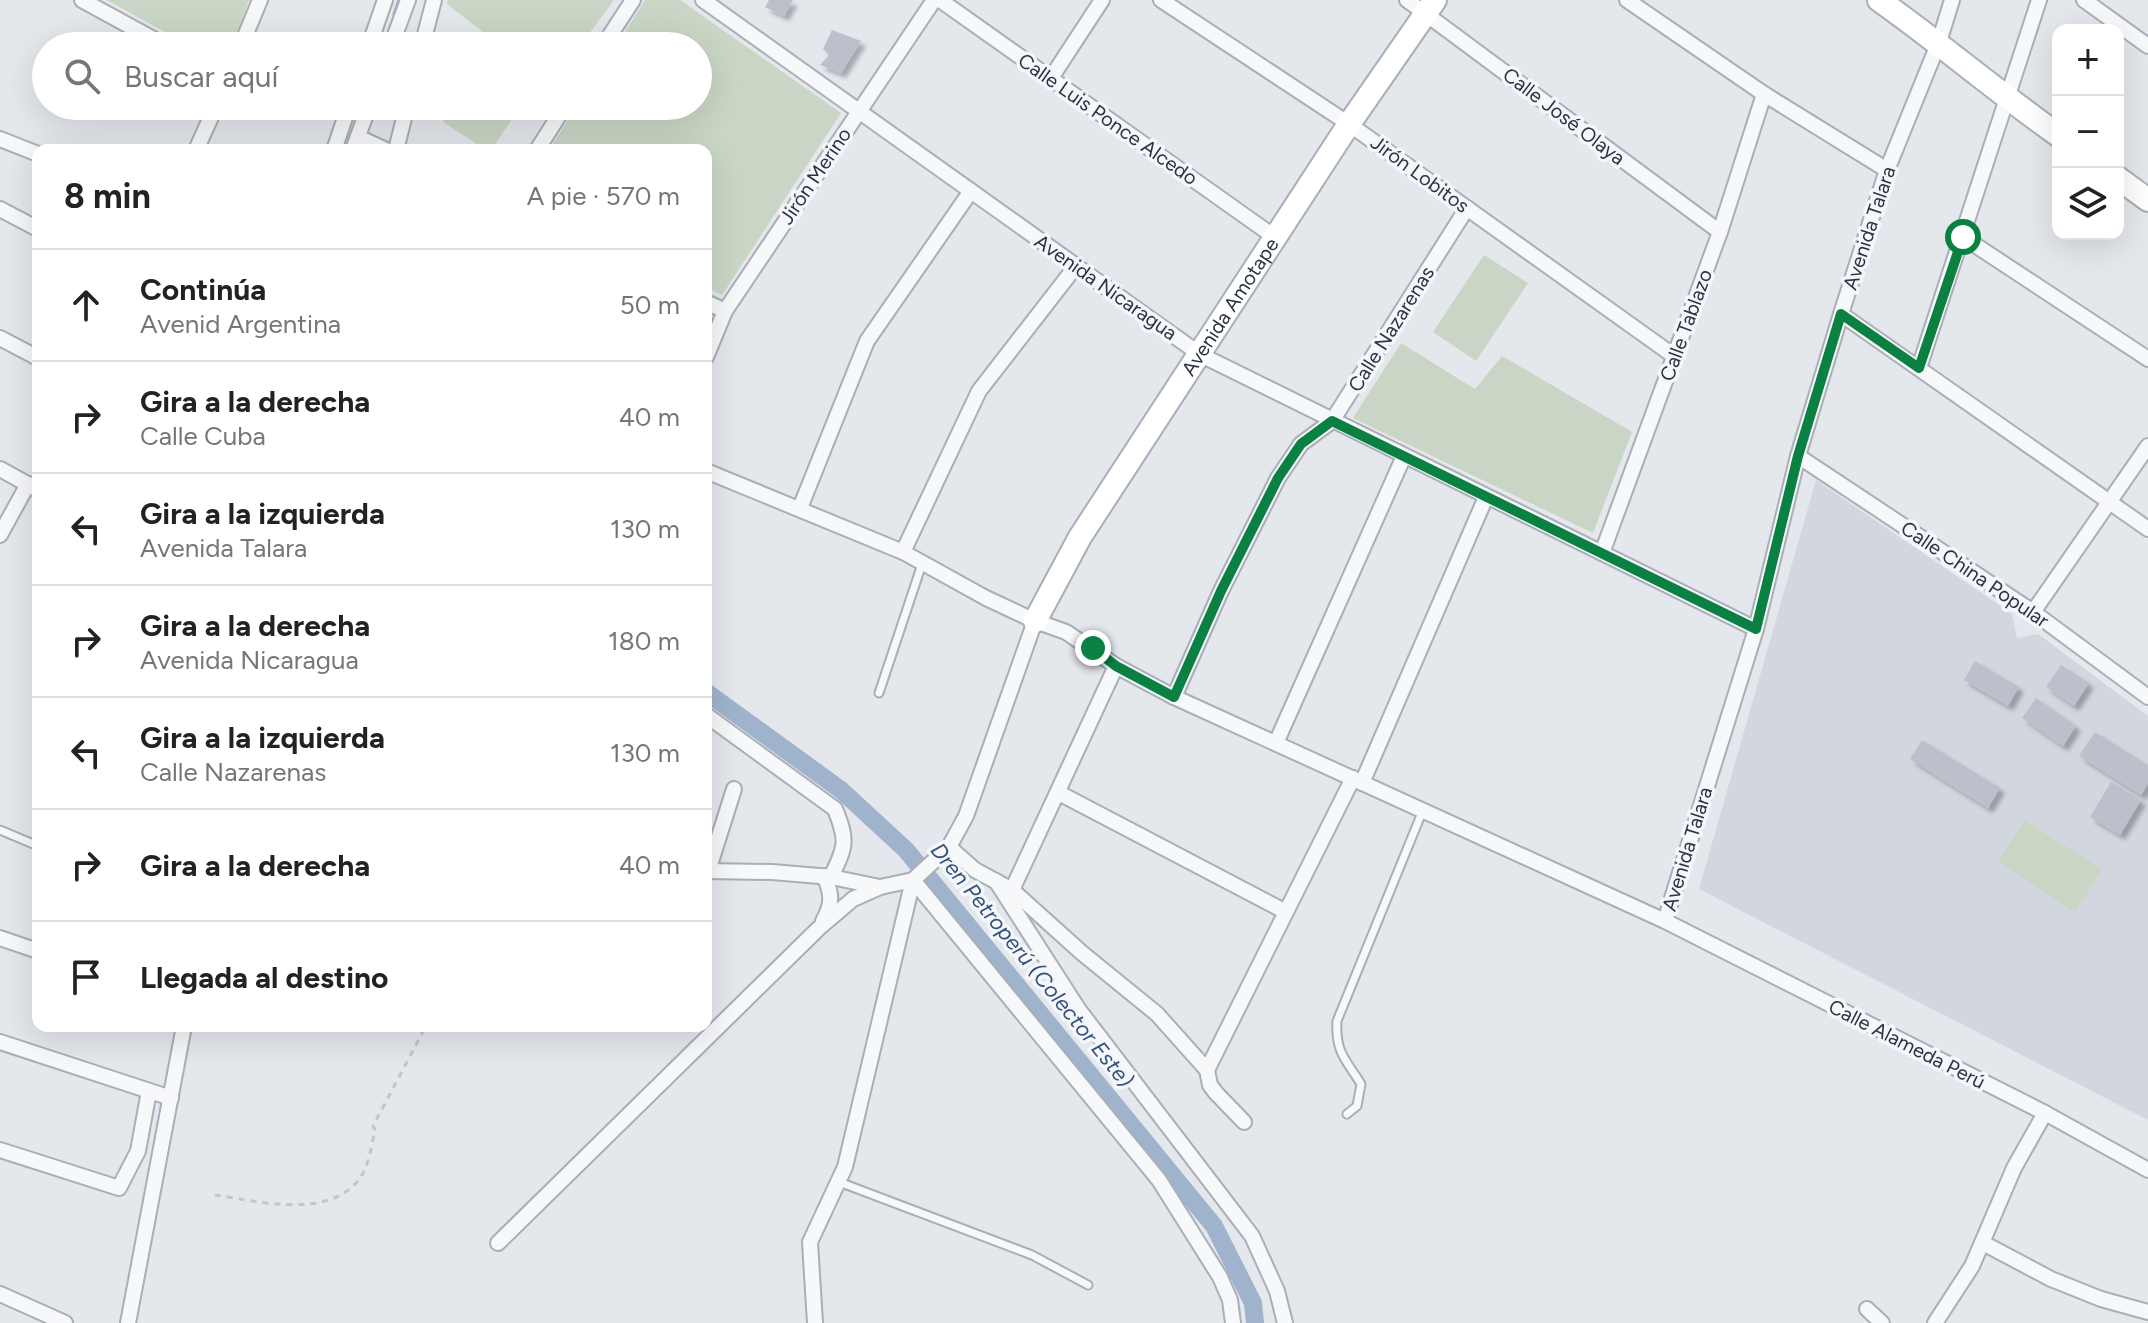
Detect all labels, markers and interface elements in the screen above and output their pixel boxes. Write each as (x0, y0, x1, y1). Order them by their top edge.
map controls (2052, 24, 2124, 240)
button: + (2052, 24, 2124, 96)
search box (32, 32, 712, 120)
street label: Calle Luis Ponce Alcedo (1014, 48, 1202, 190)
icon: search (60, 54, 104, 98)
text: Buscar aquí (124, 58, 278, 95)
street label: Calle José Olaya (1498, 62, 1630, 170)
button: − (2052, 96, 2124, 168)
street label: Jirón Merino (774, 123, 856, 229)
street label: Jirón Lobitos (1366, 130, 1474, 218)
street label: Avenida Talara (1838, 163, 1900, 293)
button: layers (2052, 168, 2124, 240)
text: 8 min (64, 176, 151, 217)
text: A pie · 570 m (527, 180, 680, 212)
route start (1945, 219, 1981, 255)
street label: Avenida Nicaragua (1030, 229, 1182, 345)
street label: Avenida Amotape (1176, 233, 1284, 380)
street label: Calle Nazarenas (1343, 262, 1439, 396)
street label: Calle Tablazo (1655, 266, 1717, 384)
text: Continúa (140, 271, 266, 308)
icon: ahead (64, 283, 108, 327)
text: 50 m (620, 289, 680, 321)
text: Avenid Argentina (140, 308, 341, 340)
text: Gira a la derecha (140, 383, 370, 420)
icon: right (64, 395, 108, 439)
text: 40 m (619, 401, 680, 433)
text: Calle Cuba (140, 420, 266, 452)
text: Gira a la izquierda (140, 495, 385, 532)
icon: left (64, 507, 108, 551)
text: 130 m (610, 513, 680, 545)
street label: Calle China Popular (1897, 516, 2054, 632)
text: Avenida Talara (140, 532, 307, 564)
text: Gira a la derecha (140, 607, 370, 644)
icon: right (64, 619, 108, 663)
text: 180 m (608, 625, 680, 657)
route end (1075, 630, 1111, 666)
text: Avenida Nicaragua (140, 644, 359, 676)
text: Gira a la izquierda (140, 719, 385, 756)
icon: left (64, 731, 108, 775)
text: 130 m (610, 737, 680, 769)
text: Calle Nazarenas (140, 756, 326, 788)
street label: Avenida Talara (1657, 784, 1717, 914)
water label: Dren Petroperú (Colector Este) (925, 837, 1139, 1093)
icon: right (64, 843, 108, 887)
text: Gira a la derecha (140, 847, 370, 884)
text: 40 m (619, 849, 680, 881)
icon: arrive (64, 955, 108, 999)
text: Llegada al destino (140, 959, 388, 996)
street label: Calle Alameda Perú (1825, 994, 1989, 1094)

